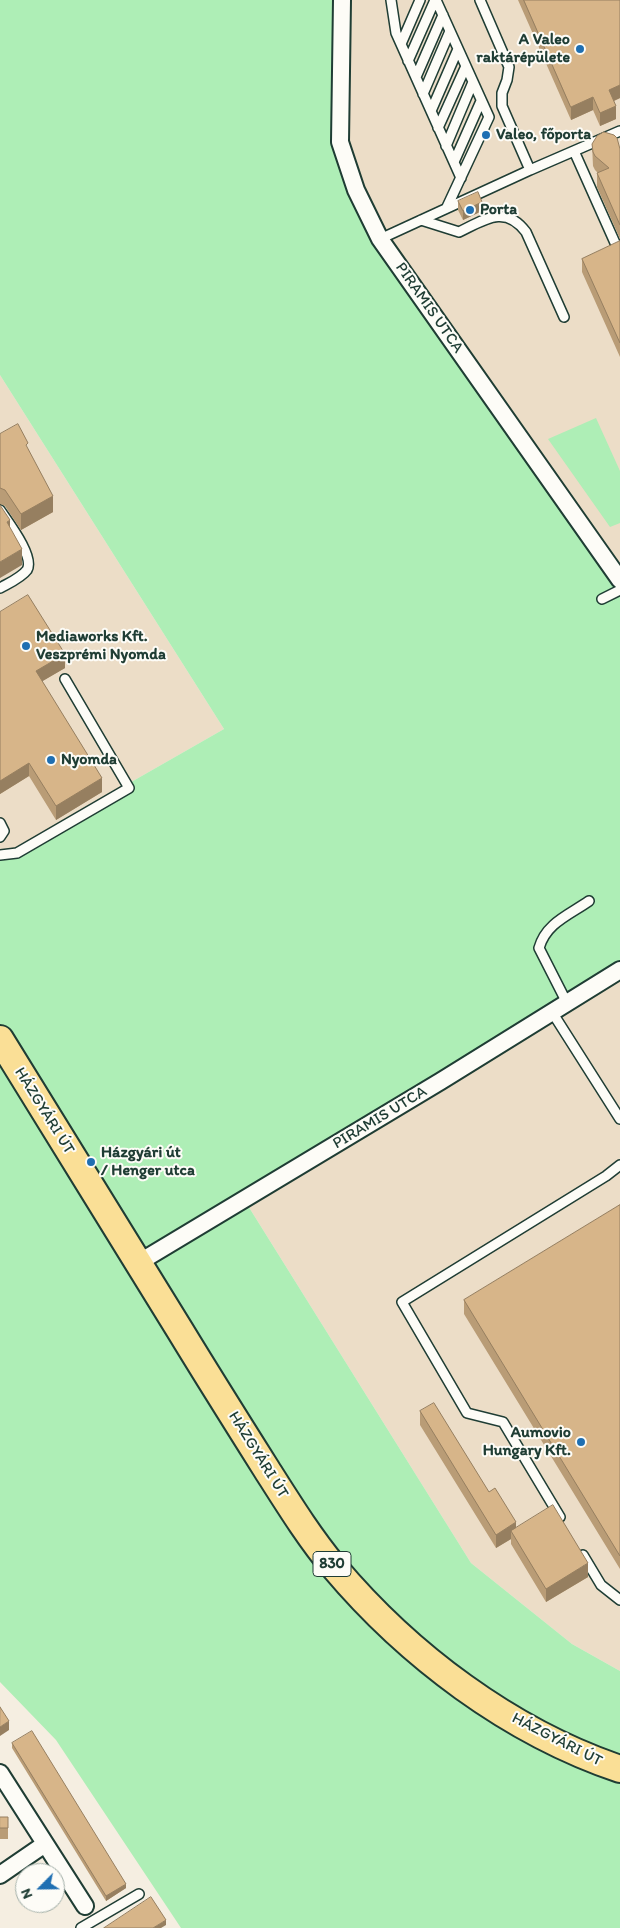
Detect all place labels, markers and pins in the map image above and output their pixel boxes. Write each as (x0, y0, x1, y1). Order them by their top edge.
place label: A Valeo raktárépülete (476, 30, 570, 68)
marker: A Valeo raktárépülete (574, 43, 586, 55)
place label: Valeo, főporta (496, 125, 591, 145)
marker: Valeo, főporta (480, 129, 492, 141)
place label: Porta (480, 200, 517, 220)
marker: Porta (464, 204, 476, 216)
place label: Mediaworks Kft. Veszprémi Nyomda (36, 627, 166, 665)
marker: Mediaworks Kft. Veszprémi Nyomda (20, 640, 32, 652)
place label: Nyomda (61, 750, 117, 770)
marker: Nyomda (45, 754, 57, 766)
place label: Házgyári út / Henger utca (101, 1143, 195, 1181)
marker: Házgyári út / Henger utca (85, 1156, 97, 1168)
place label: Aumovio Hungary Kft. (483, 1423, 571, 1461)
marker: Aumovio Hungary Kft. (575, 1436, 587, 1448)

